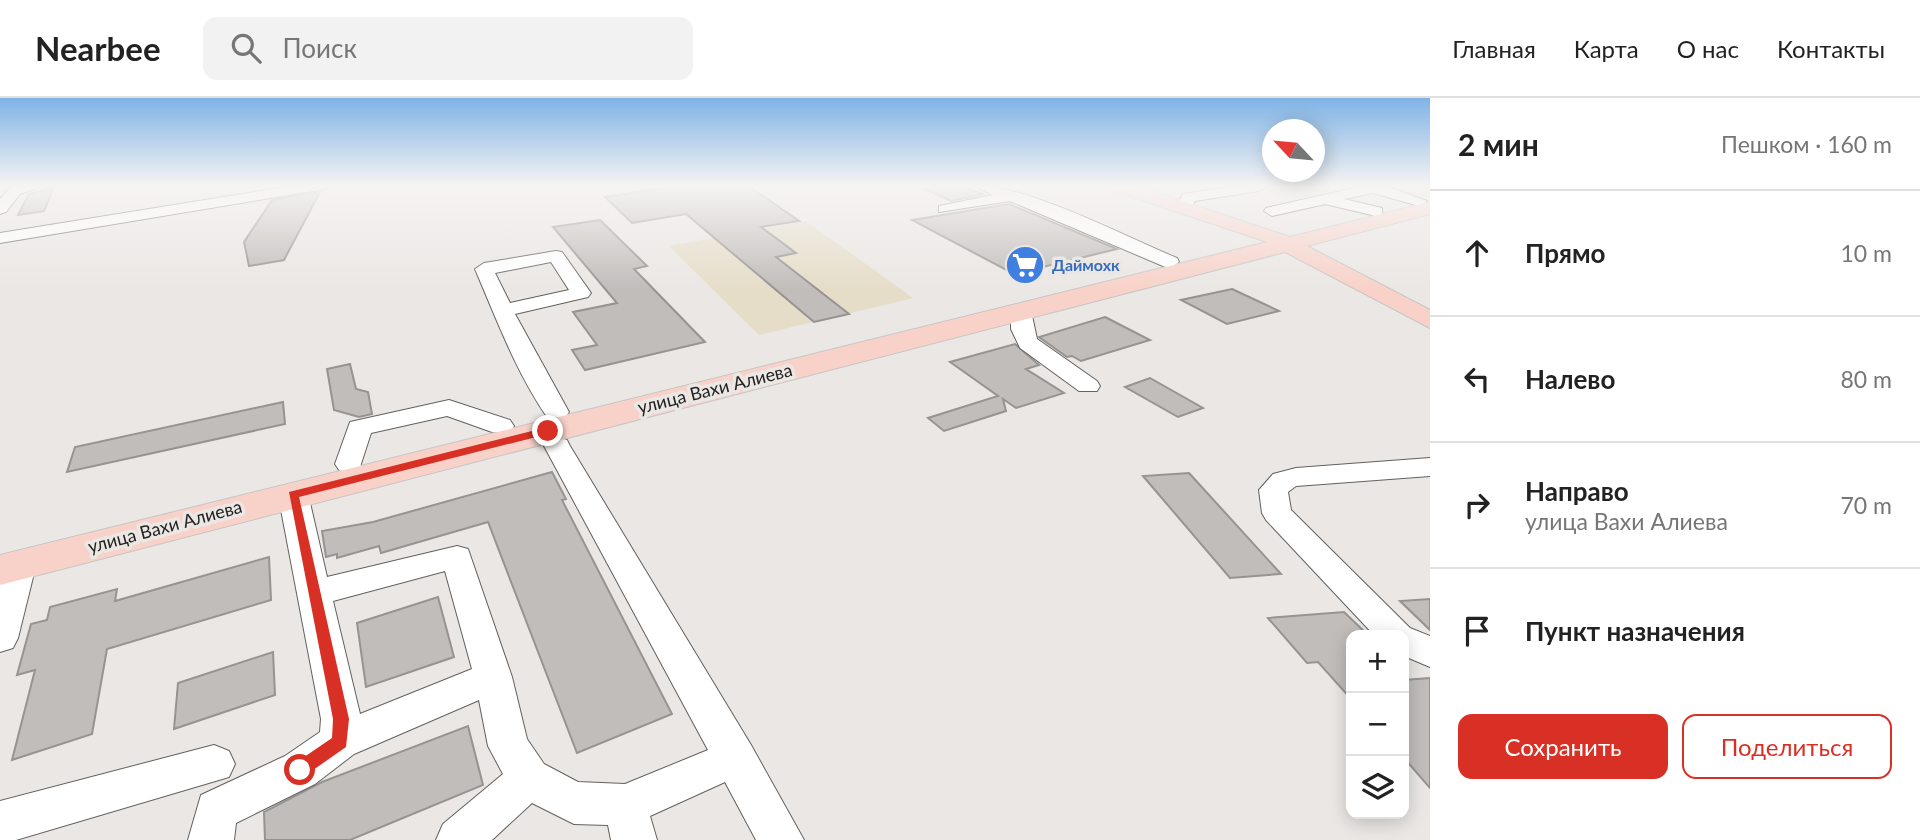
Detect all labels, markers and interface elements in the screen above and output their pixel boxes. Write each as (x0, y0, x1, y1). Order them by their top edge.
search box (203, 17, 693, 80)
text: Nearbee (35, 28, 161, 68)
icon: search (227, 29, 265, 67)
text: Поиск (283, 32, 357, 64)
text: Главная (1452, 34, 1536, 63)
text: Карта (1574, 34, 1639, 63)
text: О нас (1677, 34, 1739, 63)
text: Контакты (1777, 34, 1885, 63)
north arrow (1262, 119, 1325, 182)
text: 2 мин (1458, 126, 1539, 162)
text: Пешком · 160 m (1721, 130, 1892, 158)
icon: ahead (1458, 234, 1496, 272)
text: Прямо (1525, 237, 1606, 269)
text: 10 m (1841, 239, 1892, 267)
supermarket icon: Даймохк (1004, 244, 1046, 286)
place label: Даймохк (1052, 255, 1120, 274)
street label: улица Вахи Алиева (635, 358, 794, 418)
icon: left (1458, 360, 1496, 398)
text: Налево (1525, 363, 1615, 395)
text: 80 m (1841, 365, 1892, 393)
route end (532, 415, 563, 446)
text: Направо (1525, 475, 1629, 507)
icon: right (1458, 486, 1496, 524)
text: 70 m (1841, 491, 1892, 519)
street label: улица Вахи Алиева (85, 495, 244, 557)
text: улица Вахи Алиева (1525, 507, 1728, 535)
icon: arrive (1458, 612, 1496, 650)
text: Пункт назначения (1525, 615, 1745, 647)
map controls (1346, 630, 1409, 819)
button: + (1346, 630, 1409, 693)
button: − (1346, 693, 1409, 756)
button: Сохранить (1458, 714, 1668, 779)
button: Поделиться (1682, 714, 1892, 779)
route start (284, 754, 315, 785)
button: layers (1346, 756, 1409, 819)

